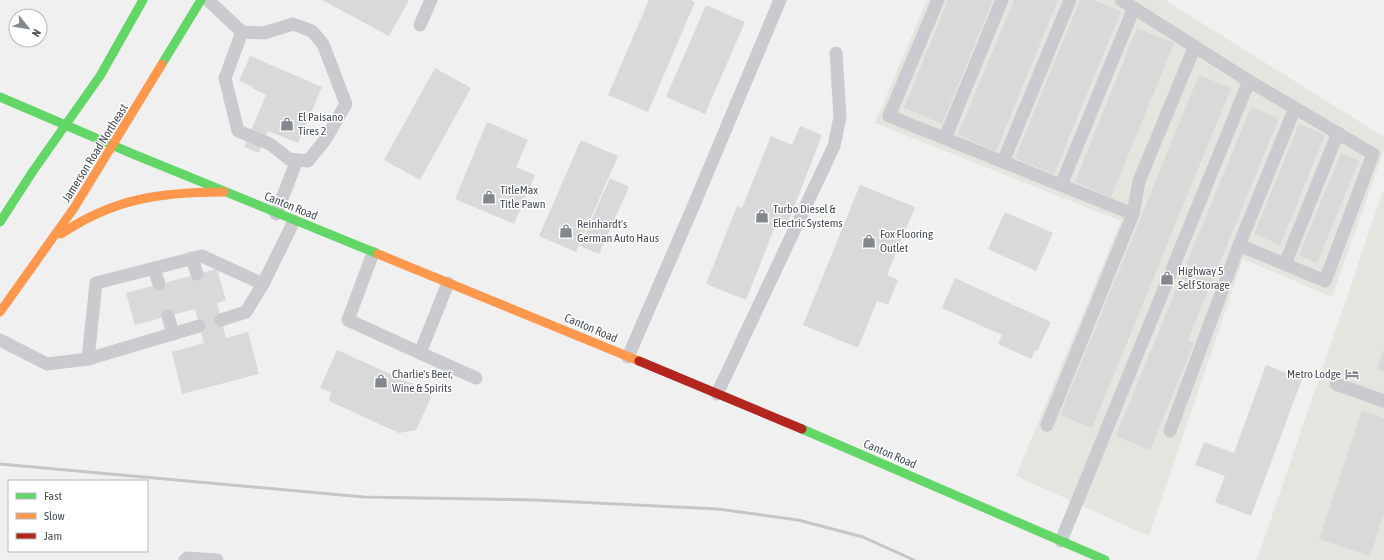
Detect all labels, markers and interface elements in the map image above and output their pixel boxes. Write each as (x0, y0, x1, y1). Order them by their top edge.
north arrow (8, 8, 48, 48)
text: N (30, 27, 43, 39)
street label: Jamerson Road Northeast (59, 101, 131, 205)
place label: El Paisano Tires 2 (298, 110, 344, 138)
shop icon: El Paisano Tires 2 (279, 116, 295, 132)
place label: TitleMax Title Pawn (500, 183, 546, 211)
street label: Canton Road (262, 189, 320, 223)
shop icon: TitleMax Title Pawn (481, 189, 497, 205)
place label: Turbo Diesel & Electric Systems (773, 202, 843, 230)
shop icon: Turbo Diesel & Electric Systems (754, 208, 770, 224)
place label: Reinhardt's German Auto Haus (577, 217, 659, 245)
shop icon: Reinhardt's German Auto Haus (558, 223, 574, 239)
place label: Fox Flooring Outlet (880, 227, 934, 255)
shop icon: Fox Flooring Outlet (861, 233, 877, 249)
place label: Highway 5 Self Storage (1178, 264, 1230, 292)
shop icon: Highway 5 Self Storage (1159, 270, 1175, 286)
street label: Canton Road (562, 311, 620, 345)
hotel icon: Metro Lodge (1344, 366, 1360, 382)
place label: Charlie's Beer, Wine & Spirits (392, 367, 453, 395)
place label: Metro Lodge (1287, 367, 1341, 381)
shop icon: Charlie's Beer, Wine & Spirits (373, 373, 389, 389)
street label: Canton Road (861, 437, 919, 471)
legend (8, 480, 148, 552)
text: Fast (44, 489, 62, 503)
text: Slow (44, 509, 65, 523)
text: Jam (44, 529, 62, 543)

